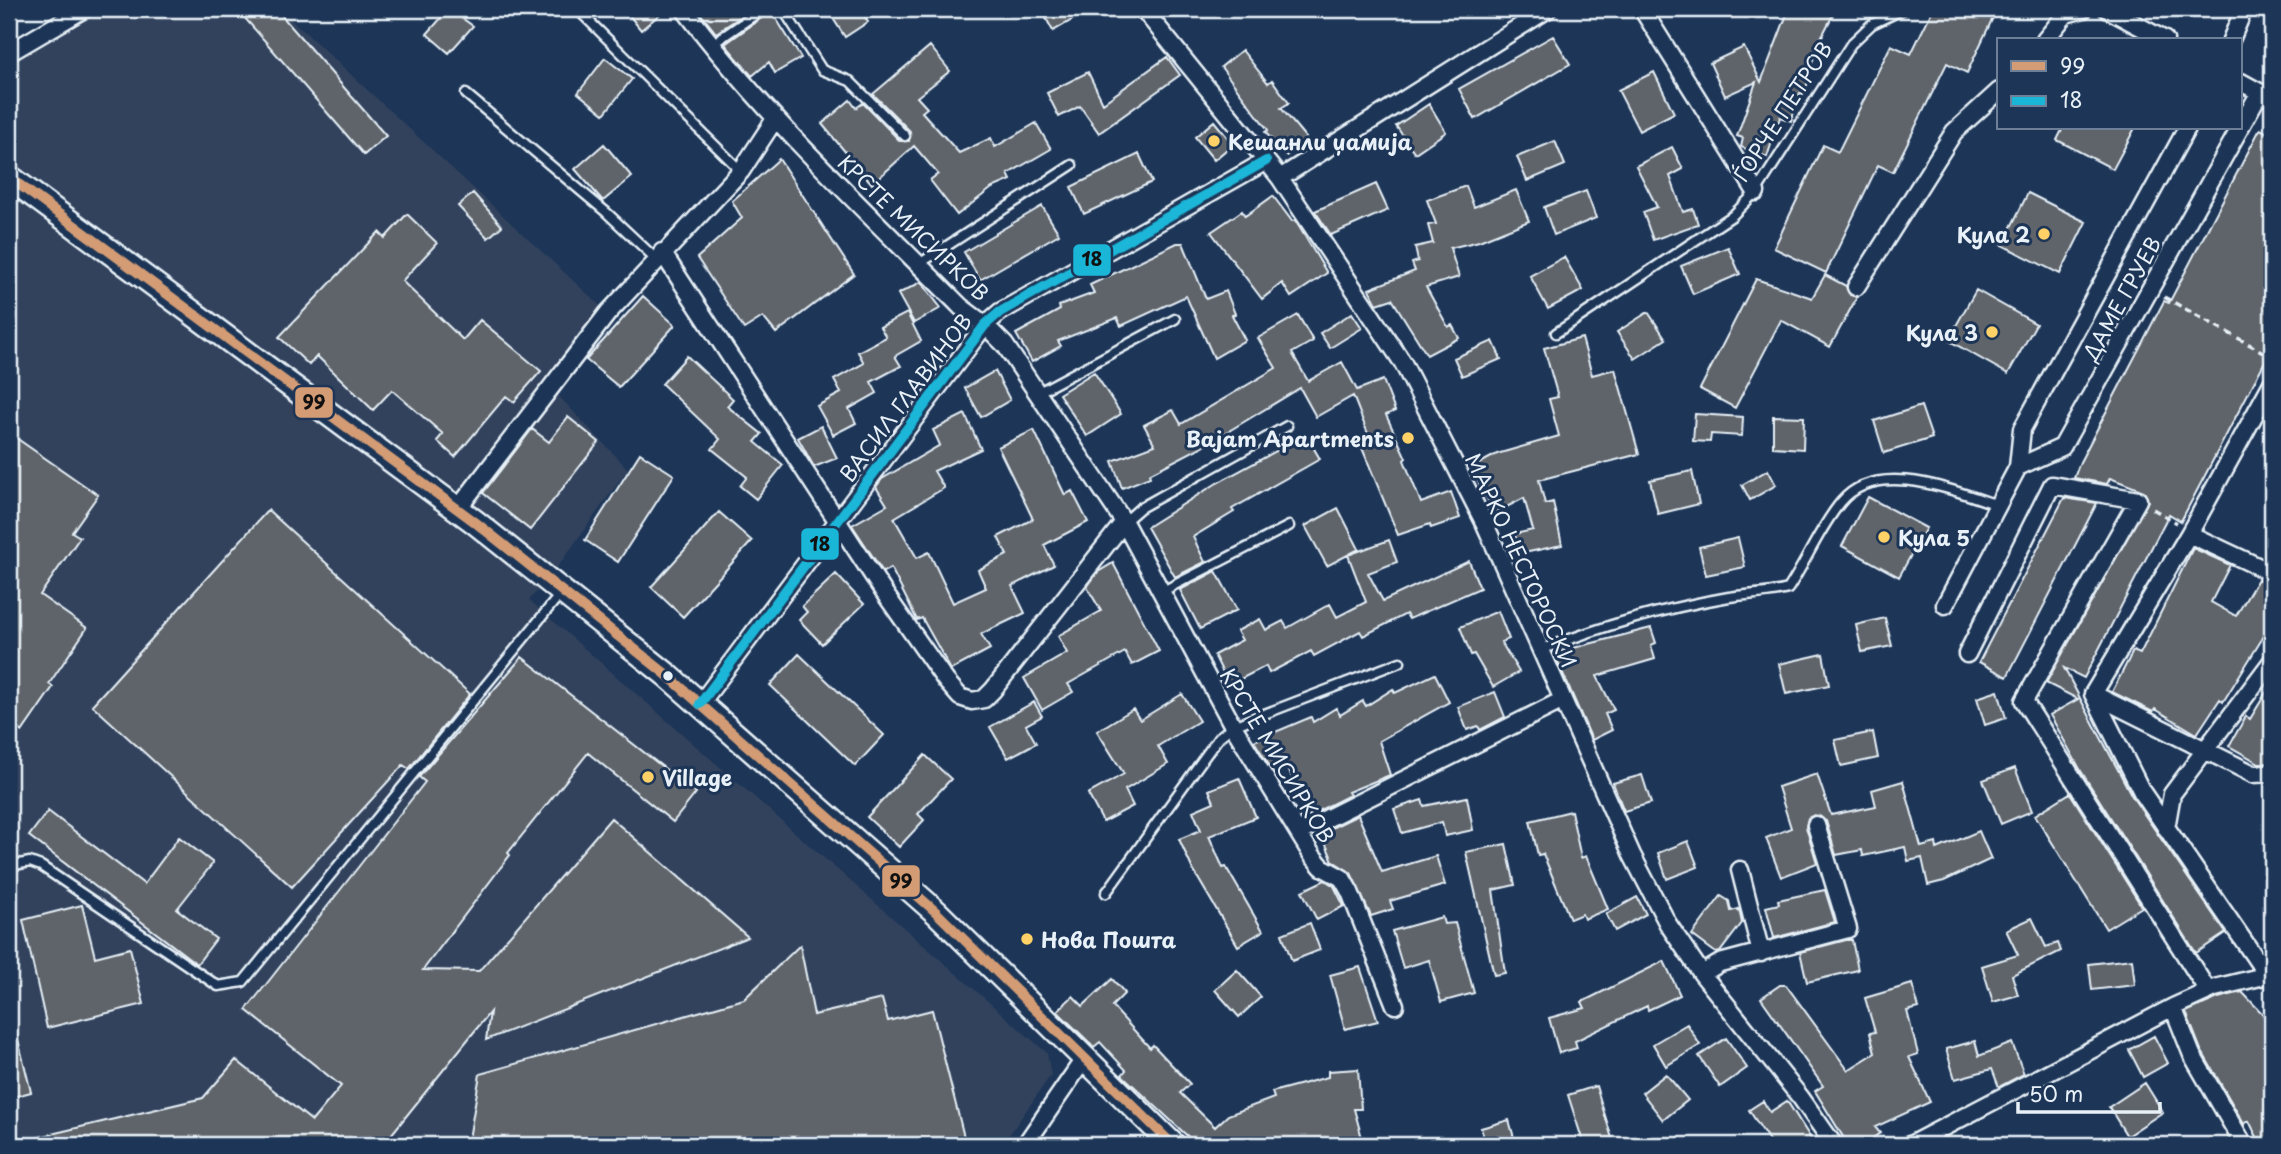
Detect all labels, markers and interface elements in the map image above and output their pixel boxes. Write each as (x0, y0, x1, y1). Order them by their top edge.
street label: ЃОРЧЕ ПЕТРОВ (1725, 34, 1839, 188)
legend (1997, 38, 2242, 130)
text: 99 (2060, 49, 2086, 81)
text: 18 (2060, 83, 2083, 115)
place label: Кешанли џамија (1228, 125, 1413, 157)
marker: Кешанли џамија (1206, 133, 1222, 149)
street label: КРСТЕ МИСИРКОВ (831, 146, 997, 308)
place label: Кула 2 (1957, 218, 2030, 250)
marker: Кула 2 (2036, 226, 2052, 242)
street label: ДАМЕ ГРУЕВ (2073, 230, 2168, 367)
line badge: 18 (1072, 243, 1112, 277)
text: 18 (1082, 244, 1103, 272)
street label: ВАСИЛ ГЛАВИНОВ (831, 306, 979, 488)
place label: Кула 3 (1906, 316, 1978, 348)
marker: Кула 3 (1984, 324, 2000, 340)
line badge: 99 (294, 386, 334, 419)
text: 99 (302, 387, 326, 415)
place label: Bajam Apartments (1186, 422, 1394, 454)
marker: Bajam Apartments (1400, 430, 1416, 446)
street label: МАРКО НЕСТОРОСКИ (1458, 447, 1586, 673)
place label: Кула 5 (1898, 521, 1970, 553)
line badge: 18 (800, 527, 840, 561)
text: 18 (810, 529, 831, 557)
marker: Кула 5 (1876, 529, 1892, 545)
street label: КРСТЕ МИСИРКОВ (1213, 661, 1343, 849)
unlabelled marker (661, 669, 675, 683)
place label: Village (662, 761, 732, 793)
marker: Village (640, 769, 656, 785)
line badge: 99 (881, 864, 921, 898)
text: 99 (889, 866, 913, 894)
place label: Нова Пошта (1041, 923, 1176, 955)
marker: Нова Пошта (1019, 931, 1035, 947)
scale bar (2018, 1070, 2160, 1114)
text: 50 m (2029, 1077, 2083, 1109)

